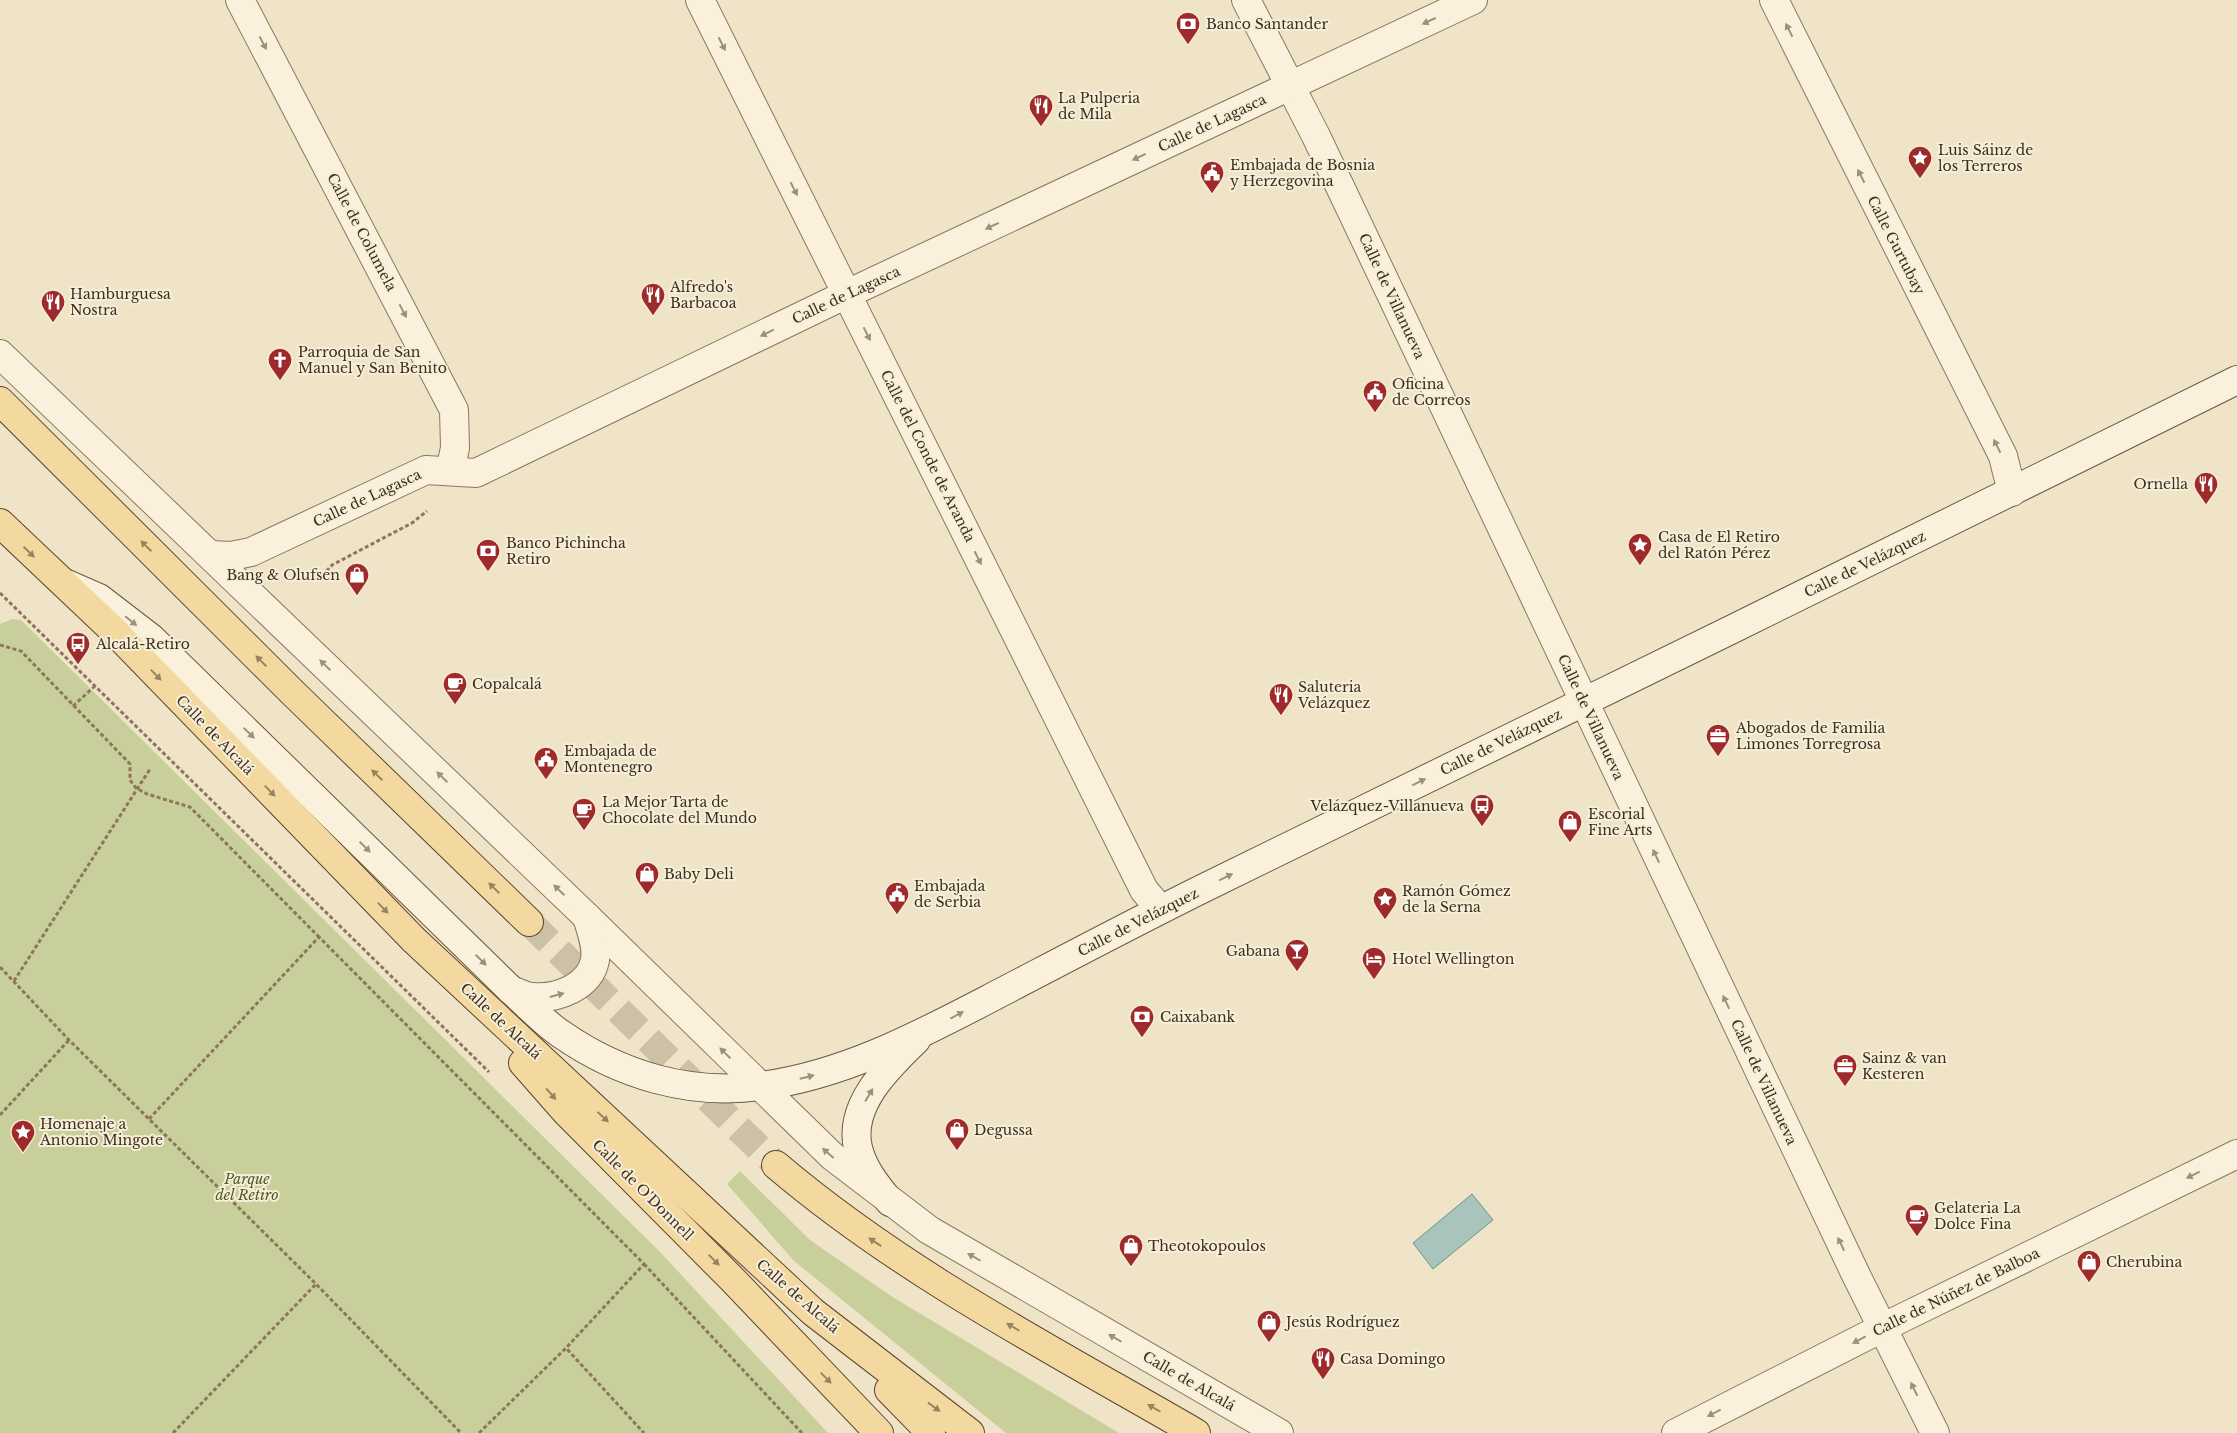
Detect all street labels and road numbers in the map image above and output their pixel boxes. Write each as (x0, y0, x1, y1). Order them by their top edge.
street label: Calle de Lagasca (1155, 90, 1269, 156)
street label: Calle de Columela (323, 170, 401, 294)
street label: Calle Gurtubay (1863, 193, 1929, 298)
street label: Calle de Villanueva (1355, 230, 1429, 362)
street label: Calle de Lagasca (789, 262, 903, 328)
street label: Calle del Conde de Aranda (877, 367, 979, 545)
street label: Calle de Lagasca (310, 465, 424, 531)
street label: Calle de Velázquez (1801, 527, 1929, 601)
street label: Calle de Villanueva (1554, 651, 1628, 783)
street label: Calle de Alcalá (172, 691, 258, 779)
street label: Calle de Velázquez (1437, 705, 1565, 779)
street label: Calle de Velázquez (1075, 884, 1202, 960)
street label: Calle de Alcalá (457, 979, 545, 1063)
street label: Calle de Villanueva (1727, 1016, 1801, 1148)
street label: Calle de O'Donnell (589, 1136, 698, 1245)
street label: Calle de Núñez de Balboa (1870, 1244, 2043, 1340)
street label: Calle de Alcalá (753, 1255, 843, 1337)
street label: Calle de Alcalá (1139, 1347, 1239, 1415)

